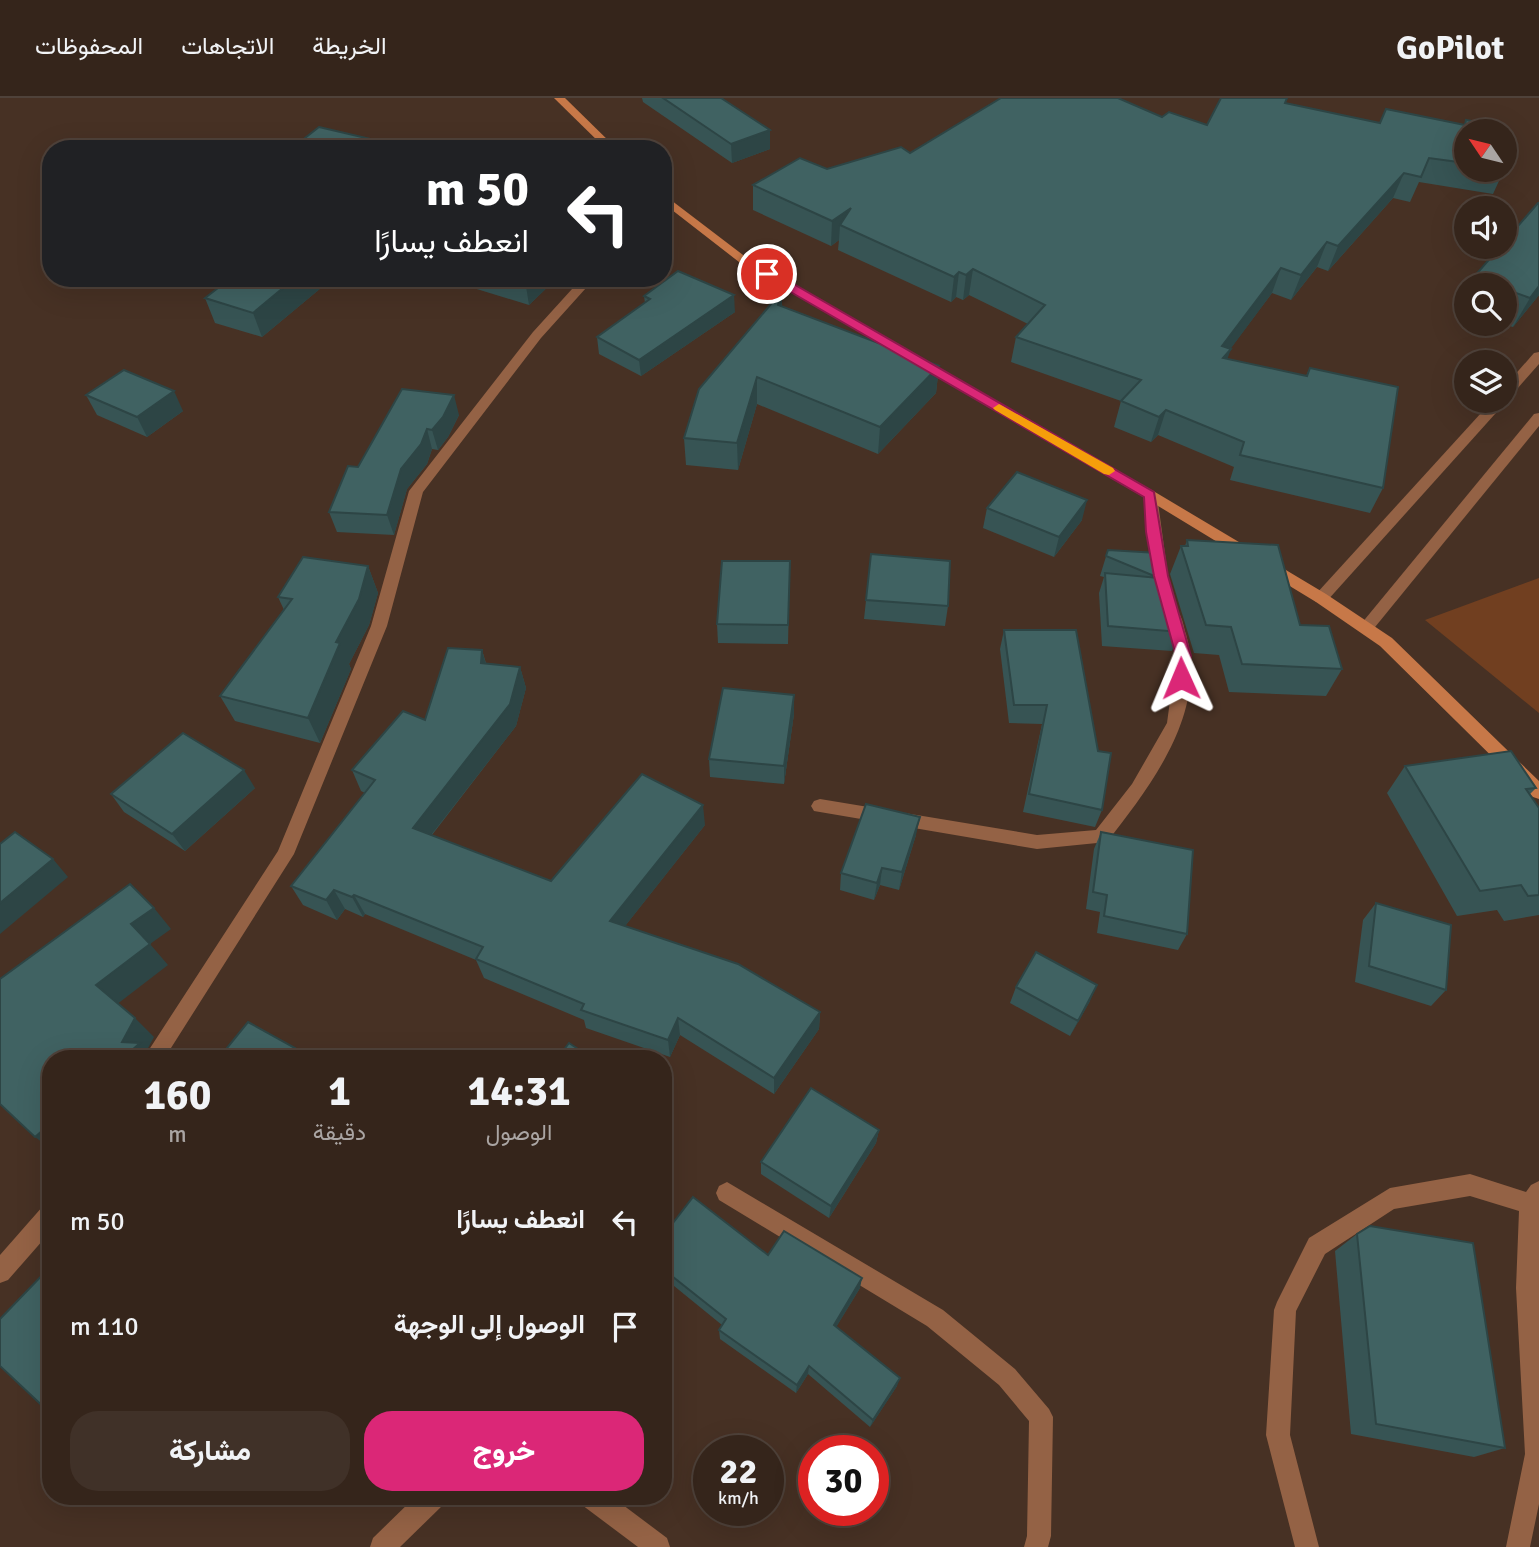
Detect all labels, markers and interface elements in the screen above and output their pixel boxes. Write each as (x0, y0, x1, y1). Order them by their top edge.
text: GoPilot (1396, 28, 1504, 69)
text: المحفوظات (35, 31, 143, 61)
text: الاتجاهات (181, 31, 274, 61)
text: الخريطة (312, 31, 387, 61)
north arrow (1454, 119, 1517, 182)
map controls (1454, 119, 1517, 413)
text: 50 m (426, 159, 529, 219)
icon: left (553, 168, 644, 259)
button: sound (1454, 196, 1517, 259)
text: انعطف يسارًا (374, 222, 529, 261)
pin (737, 244, 797, 304)
icon: arrive (748, 255, 786, 293)
button: search (1454, 273, 1517, 336)
button: layers (1454, 350, 1517, 413)
position arrow (1144, 641, 1218, 715)
text: 1 (328, 1066, 351, 1117)
text: 14:31 (468, 1066, 571, 1117)
text: 160 (143, 1070, 211, 1121)
text: دقيقة (313, 1118, 366, 1147)
text: الوصول (486, 1118, 552, 1147)
text: m (168, 1120, 187, 1149)
icon: left (606, 1203, 644, 1241)
text: انعطف يسارًا (456, 1204, 585, 1236)
text: 50 m (70, 1206, 125, 1238)
icon: arrive (606, 1308, 644, 1346)
text: الوصول إلى الوجهة (394, 1309, 585, 1341)
text: 110 m (70, 1311, 139, 1343)
button: مشاركة (70, 1411, 350, 1491)
button: خروج (364, 1411, 644, 1491)
speed limit sign: 30 (798, 1435, 889, 1526)
text: 22 (720, 1450, 757, 1493)
text: km/h (718, 1487, 759, 1509)

